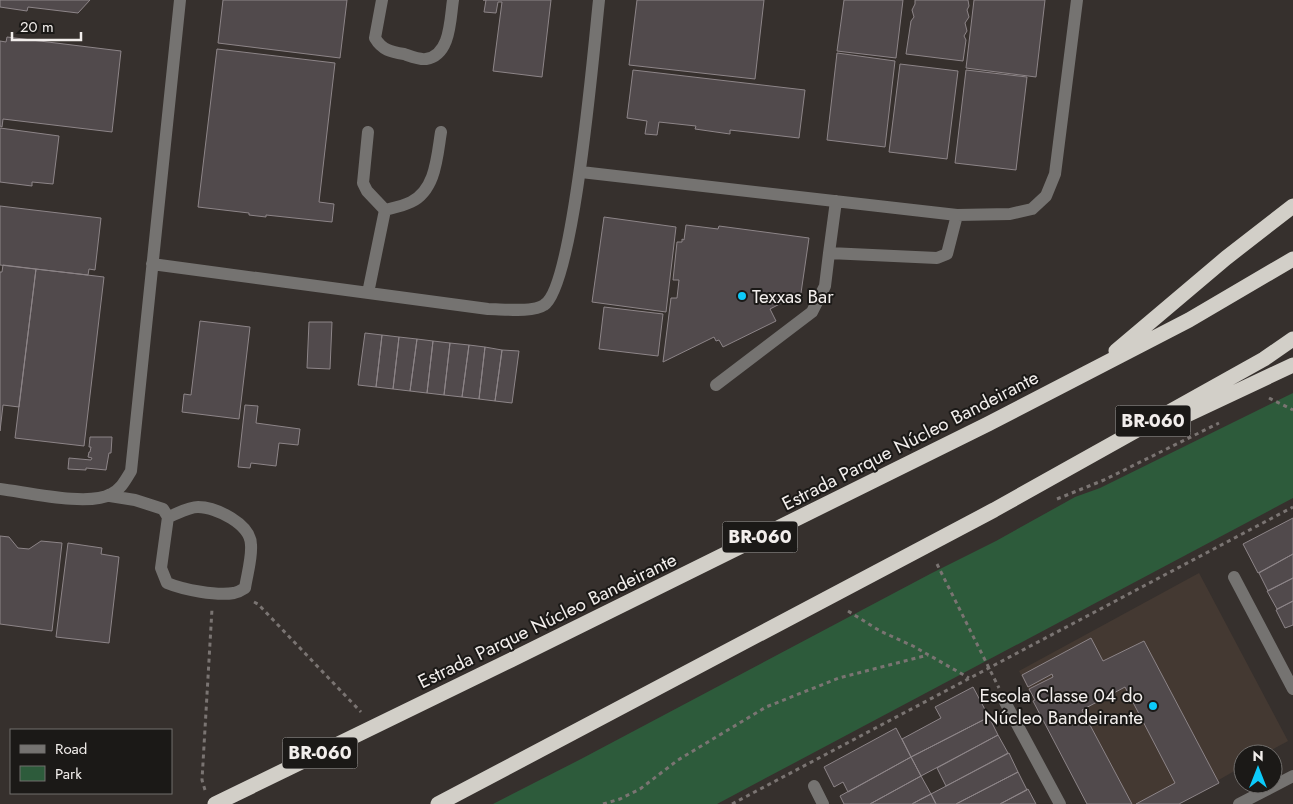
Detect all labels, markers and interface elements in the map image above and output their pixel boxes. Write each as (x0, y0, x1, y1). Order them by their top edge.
scale bar (12, 10, 81, 42)
text: 20 m (20, 16, 54, 38)
place label: Texxas Bar (752, 283, 834, 310)
marker: Texxas Bar (736, 290, 748, 302)
street label: Estrada Parque Núcleo Bandeirante (777, 364, 1043, 517)
road number: BR-060 (1116, 406, 1190, 436)
road number: BR-060 (722, 522, 798, 552)
street label: Estrada Parque Núcleo Bandeirante (413, 546, 681, 695)
place label: Escola Classe 04 do Núcleo Bandeirante (980, 682, 1143, 731)
marker: Escola Classe 04 do Núcleo Bandeirante (1147, 700, 1159, 712)
legend (10, 729, 172, 794)
text: Road (55, 738, 87, 760)
road number: BR-060 (282, 738, 358, 768)
north arrow (1233, 744, 1283, 794)
text: N (1252, 746, 1264, 766)
text: Park (55, 763, 82, 785)

